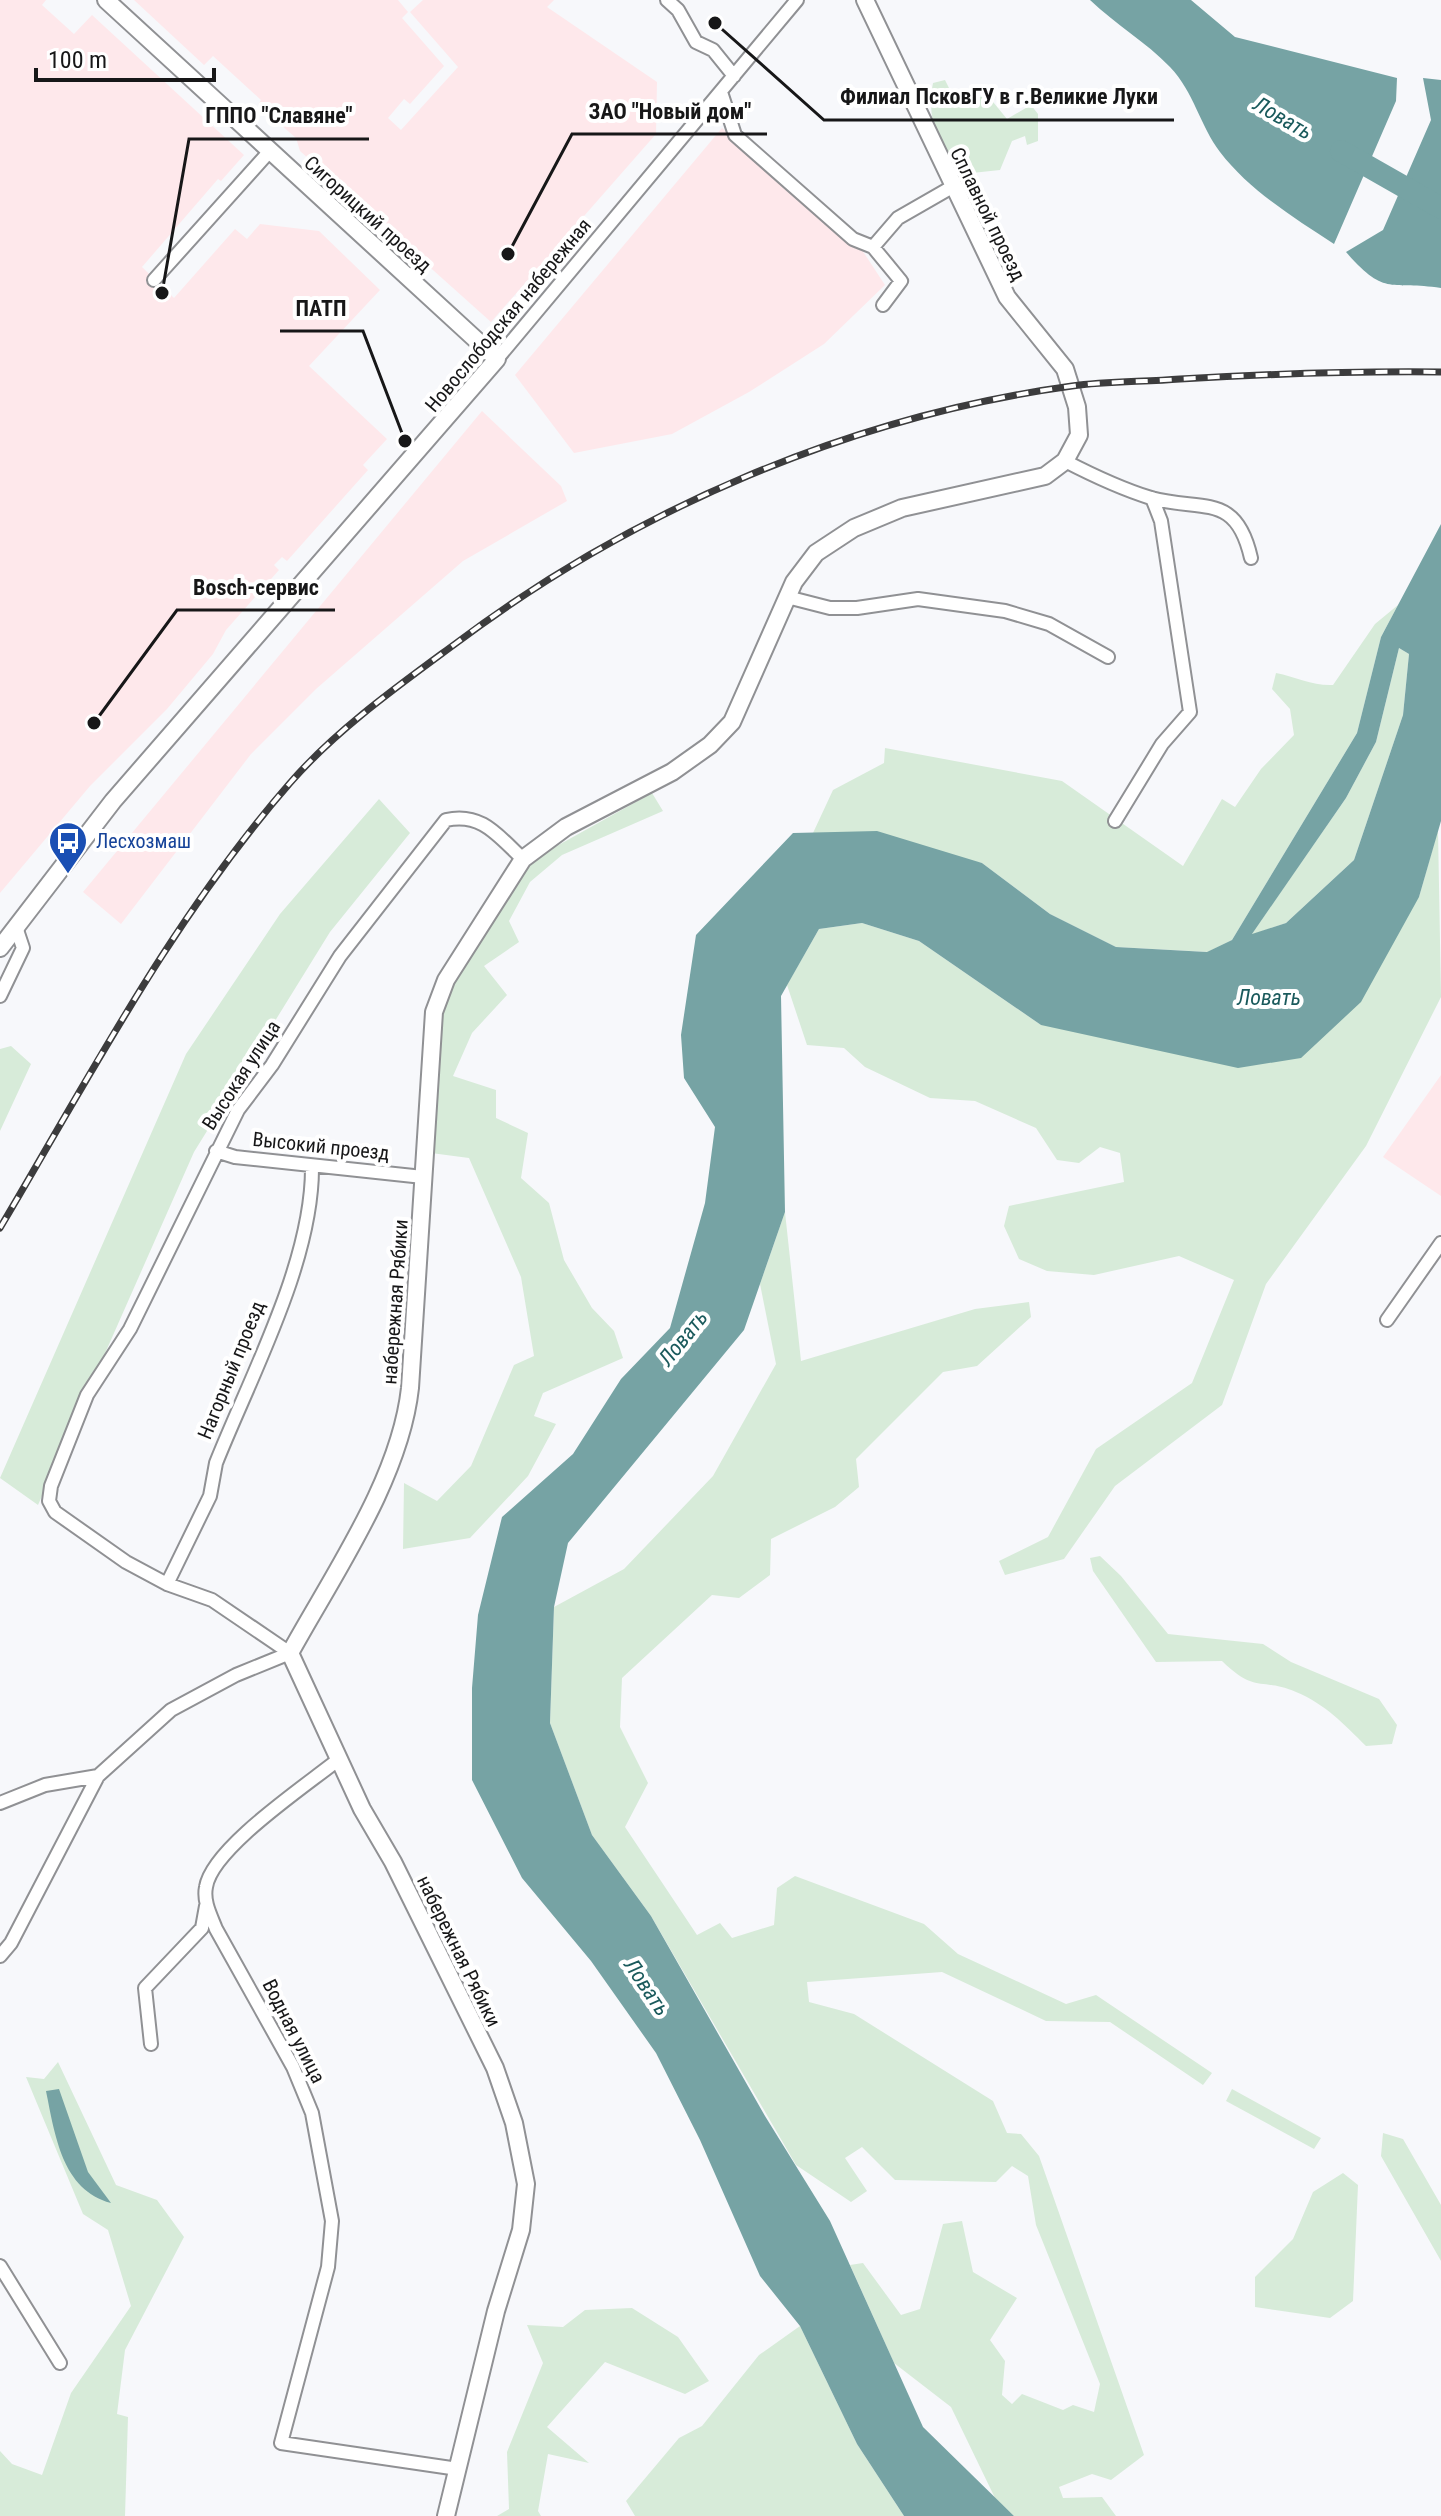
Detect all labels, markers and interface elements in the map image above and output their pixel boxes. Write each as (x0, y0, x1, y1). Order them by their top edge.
scale bar (36, 32, 214, 82)
text: 100 m (48, 46, 107, 74)
callout: Филиал ПсковГУ в г.Великие Луки (824, 74, 1174, 120)
text: Филиал ПсковГУ в г.Великие Луки (840, 84, 1158, 109)
callout: ЗАО "Новый дом" (572, 88, 767, 134)
water label: Ловать (1248, 91, 1317, 145)
callout: ГППО "Славяне" (189, 93, 369, 139)
text: ЗАО "Новый дом" (589, 99, 751, 124)
text: ГППО "Славяне" (205, 103, 353, 128)
street label: Сплавной проезд (945, 143, 1031, 285)
street label: Сигорицкий проезд (299, 151, 437, 278)
street label: Новослободская набережная (420, 213, 596, 417)
callout: ПАТП (280, 285, 363, 331)
text: ПАТП (296, 296, 346, 321)
callout: Bosch-сервис (177, 564, 335, 610)
text: Bosch-сервис (193, 575, 319, 600)
bus stop icon: Лесхозмаш (47, 820, 89, 875)
place label: Лесхозмаш (96, 829, 191, 853)
water label: Ловать (1236, 985, 1301, 1010)
street label: Высокая улица (197, 1016, 285, 1134)
street label: Высокий проезд (251, 1127, 391, 1165)
street label: набережная Рябики (377, 1219, 413, 1385)
street label: Нагорный проезд (192, 1297, 270, 1443)
water label: Ловать (653, 1305, 713, 1371)
street label: набережная Рябики (412, 1871, 506, 2031)
water label: Ловать (618, 1953, 675, 2020)
street label: Водная улица (258, 1975, 330, 2087)

